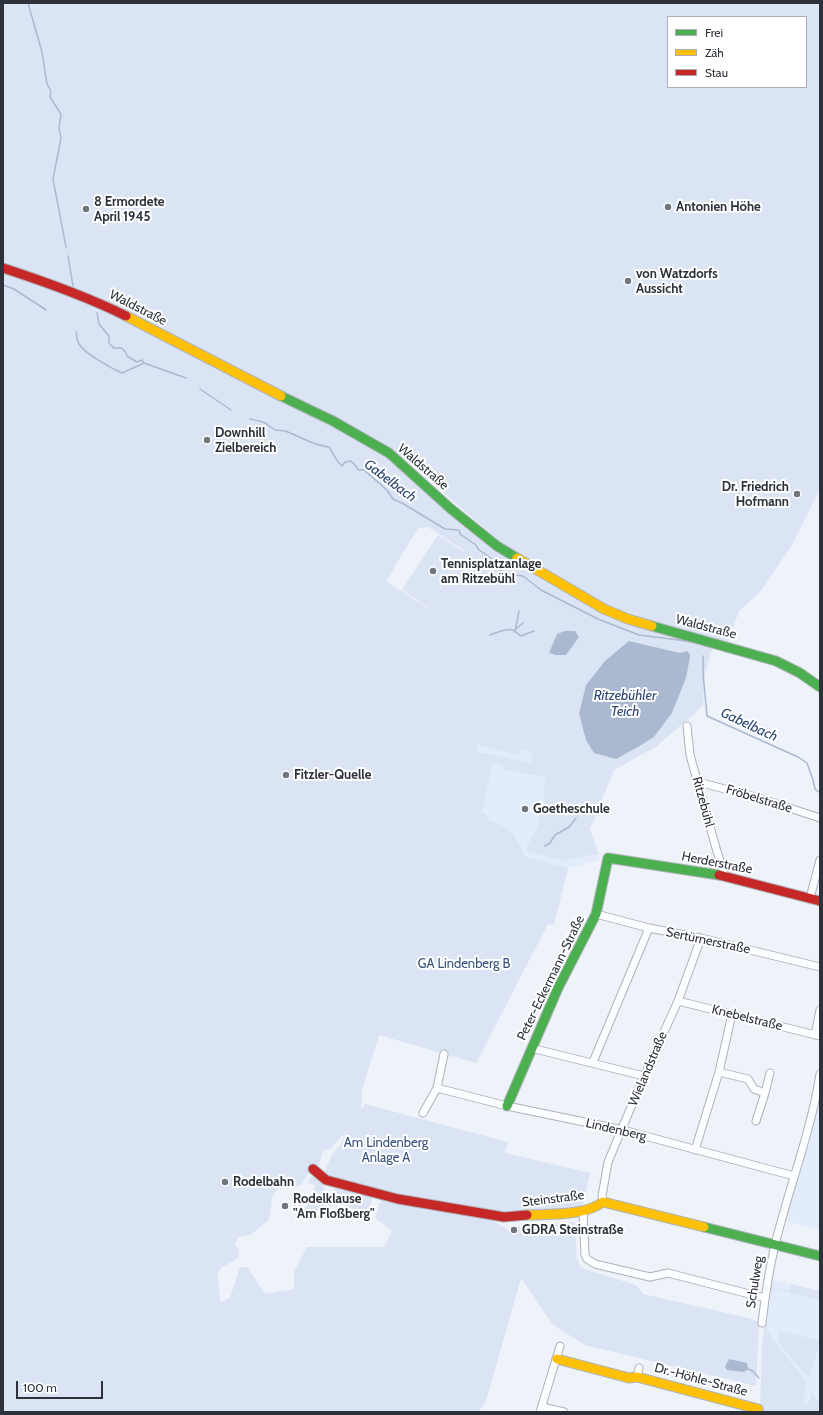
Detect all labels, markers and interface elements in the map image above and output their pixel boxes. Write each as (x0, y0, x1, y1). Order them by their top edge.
legend (667, 16, 807, 88)
text: Frei (705, 25, 723, 40)
text: Zäh (705, 45, 724, 60)
text: Stau (705, 65, 728, 80)
place label: 8 Ermordete April 1945 (94, 194, 165, 225)
place label: Antonien Höhe (676, 199, 761, 215)
marker: Antonien Höhe (663, 202, 673, 212)
marker: 8 Ermordete April 1945 (81, 204, 91, 214)
place label: von Watzdorfs Aussicht (636, 266, 718, 297)
marker: von Watzdorfs Aussicht (623, 276, 633, 286)
street label: Waldstraße (107, 287, 169, 329)
place label: Downhill Zielbereich (215, 425, 276, 456)
marker: Downhill Zielbereich (202, 435, 212, 445)
street label: Waldstraße (394, 441, 452, 493)
water label: Gabelbach (361, 456, 419, 506)
place label: Dr. Friedrich Hofmann (722, 479, 789, 510)
marker: Dr. Friedrich Hofmann (792, 489, 802, 499)
place label: Tennisplatzanlage am Ritzebühl (441, 556, 541, 587)
marker: Tennisplatzanlage am Ritzebühl (428, 566, 438, 576)
street label: Waldstraße (674, 611, 738, 643)
water label: Ritzebühler Teich (594, 688, 656, 720)
water label: Gabelbach (718, 705, 780, 745)
place label: Fitzler-Quelle (294, 767, 371, 783)
marker: Fitzler-Quelle (281, 770, 291, 780)
street label: Ritzebühl (689, 775, 717, 829)
street label: Fröbelstraße (724, 782, 794, 816)
place label: Goetheschule (533, 801, 610, 817)
marker: Goetheschule (520, 804, 530, 814)
street label: Herderstraße (680, 849, 754, 877)
street label: Peter-Eckermann-Straße (514, 913, 588, 1043)
street label: Sertürnerstraße (664, 924, 752, 958)
park label: GA Lindenberg B (418, 956, 510, 972)
street label: Knebelstraße (710, 1002, 784, 1034)
street label: Wielandstraße (625, 1029, 671, 1109)
street label: Lindenberg (584, 1115, 648, 1145)
park label: Am Lindenberg Anlage A (344, 1135, 428, 1166)
place label: Rodelbahn (233, 1174, 294, 1190)
marker: Rodelbahn (220, 1177, 230, 1187)
street label: Steinstraße (521, 1187, 585, 1211)
place label: Rodelklause "Am Floßberg" (293, 1191, 374, 1222)
marker: Rodelklause "Am Floßberg" (280, 1201, 290, 1211)
place label: GDRA Steinstraße (522, 1222, 623, 1238)
marker: GDRA Steinstraße (509, 1225, 519, 1235)
street label: Schulweg (743, 1255, 767, 1309)
street label: Dr.-Höhle-Straße (653, 1360, 749, 1400)
scale bar (18, 1373, 105, 1399)
text: 100 m (23, 1380, 57, 1395)

